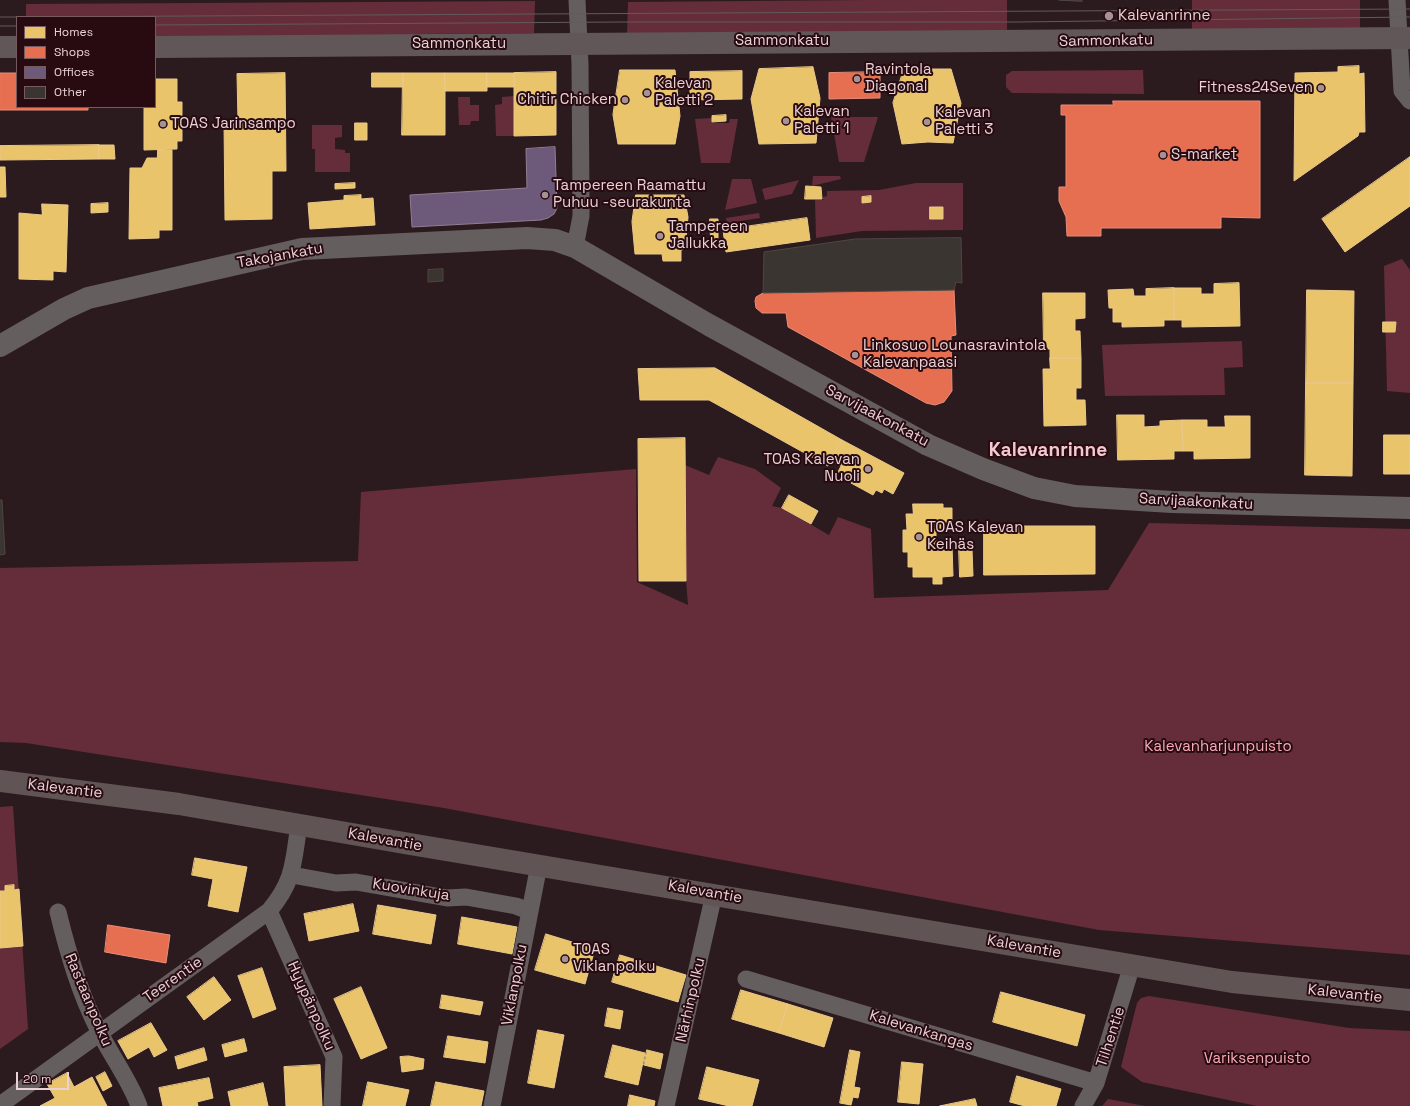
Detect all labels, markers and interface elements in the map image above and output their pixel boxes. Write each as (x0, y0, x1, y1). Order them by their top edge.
place label: Kalevanrinne (1118, 7, 1210, 25)
marker: Kalevanrinne (1103, 10, 1115, 22)
legend (16, 16, 156, 108)
text: Homes (54, 24, 93, 40)
street label: Sammonkatu (1059, 31, 1153, 51)
street label: Sammonkatu (735, 32, 829, 50)
street label: Sammonkatu (412, 35, 506, 53)
text: Shops (54, 44, 90, 60)
place label: Ravintola Diagonal (865, 61, 932, 96)
text: Offices (54, 64, 94, 80)
marker: Ravintola Diagonal (852, 74, 862, 84)
place label: Kalevan Paletti 2 (655, 75, 713, 110)
place label: Fitness24Seven (1199, 79, 1313, 97)
marker: Fitness24Seven (1316, 83, 1326, 93)
text: Other (54, 84, 87, 100)
marker: Kalevan Paletti 2 (642, 88, 652, 98)
place label: Chitir Chicken (517, 91, 617, 109)
marker: Chitir Chicken (620, 95, 630, 105)
place label: Kalevan Paletti 1 (794, 103, 850, 138)
place label: Kalevan Paletti 3 (935, 104, 993, 139)
place label: TOAS Jarinsampo (171, 115, 296, 133)
marker: Kalevan Paletti 1 (781, 116, 791, 126)
marker: Kalevan Paletti 3 (922, 117, 932, 127)
marker: TOAS Jarinsampo (158, 119, 168, 129)
place label: S-market (1171, 146, 1237, 164)
marker: S-market (1158, 150, 1168, 160)
place label: Tampereen Raamattu Puhuu -seurakunta (553, 177, 706, 212)
marker: Tampereen Raamattu Puhuu -seurakunta (540, 190, 550, 200)
place label: Tampereen Jallukka (668, 218, 748, 253)
marker: Tampereen Jallukka (655, 231, 665, 241)
street label: Takojankatu (236, 240, 324, 272)
place label: Linkosuo Lounasravintola Kalevanpaasi (863, 337, 1046, 372)
marker: Linkosuo Lounasravintola Kalevanpaasi (850, 350, 860, 360)
street label: Sarvijaakonkatu (822, 381, 932, 451)
district label: Kalevanrinne (989, 440, 1107, 462)
place label: TOAS Kalevan Nuoli (764, 451, 860, 486)
marker: TOAS Kalevan Nuoli (863, 464, 873, 474)
street label: Sarvijaakonkatu (1138, 490, 1254, 514)
place label: TOAS Kalevan Keihäs (927, 519, 1023, 554)
marker: TOAS Kalevan Keihäs (914, 532, 924, 542)
park label: Kalevanharjunpuisto (1144, 738, 1292, 756)
street label: Kalevantie (27, 776, 103, 802)
street label: Kalevantie (347, 825, 423, 855)
street label: Kuovinkuja (371, 875, 451, 905)
street label: Kalevantie (667, 877, 743, 907)
street label: Kalevantie (986, 932, 1062, 962)
place label: TOAS Viklanpolku (573, 941, 655, 976)
street label: Viklanpolku (498, 943, 532, 1027)
street label: Rastaanpolku (60, 951, 116, 1049)
street label: Teerentie (140, 953, 206, 1007)
marker: TOAS Viklanpolku (560, 954, 570, 964)
street label: Närhinpolku (673, 956, 709, 1044)
street label: Hyypänpolku (283, 959, 339, 1053)
street label: Kalevantie (1307, 981, 1383, 1007)
street label: Tilhentie (1093, 1004, 1129, 1070)
street label: Kalevankangas (867, 1007, 975, 1055)
park label: Variksenpuisto (1204, 1050, 1310, 1068)
scale bar (18, 1064, 71, 1090)
text: 20 m (23, 1071, 51, 1087)

